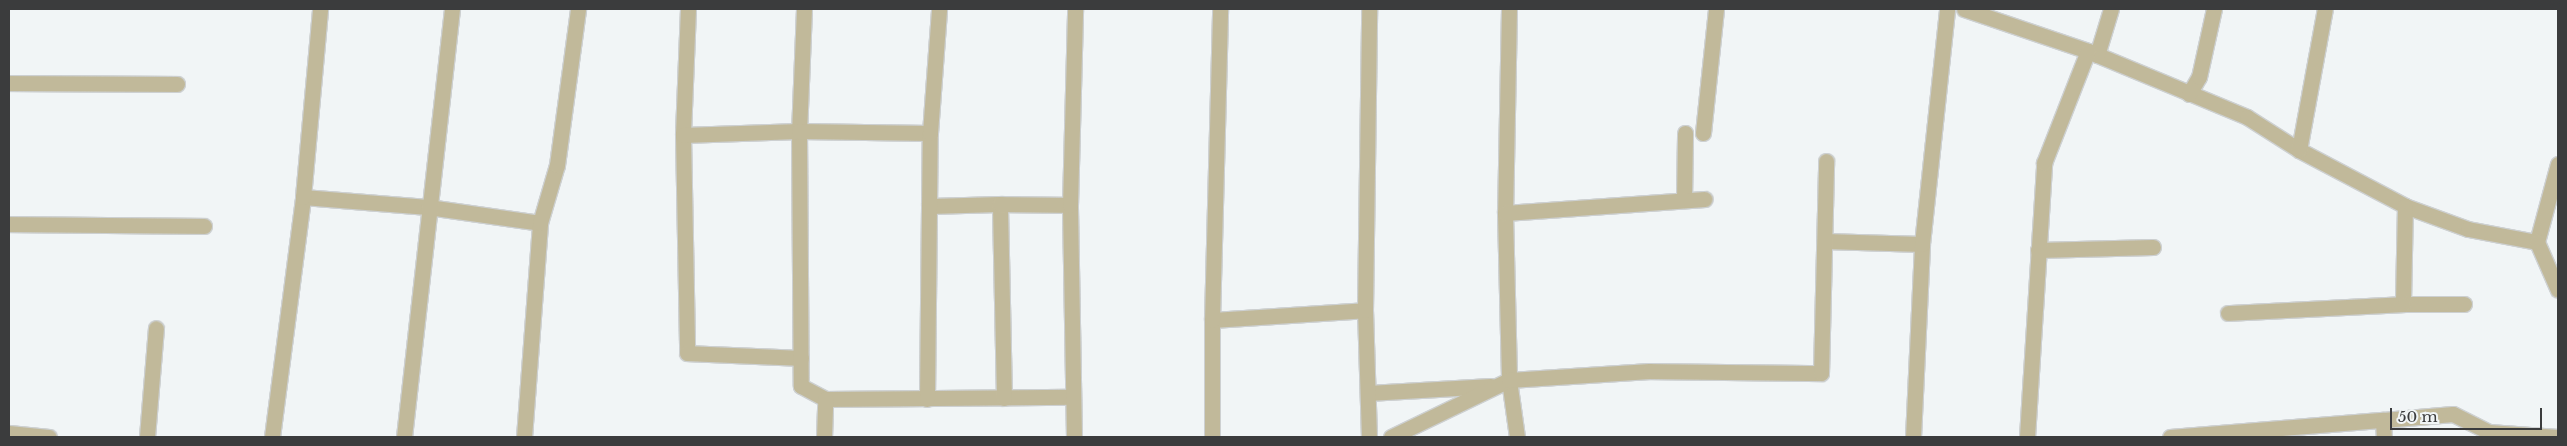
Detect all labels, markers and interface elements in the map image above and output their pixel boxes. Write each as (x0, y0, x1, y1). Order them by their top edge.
scale bar (2392, 398, 2544, 430)
text: 50 m (2398, 407, 2438, 426)

